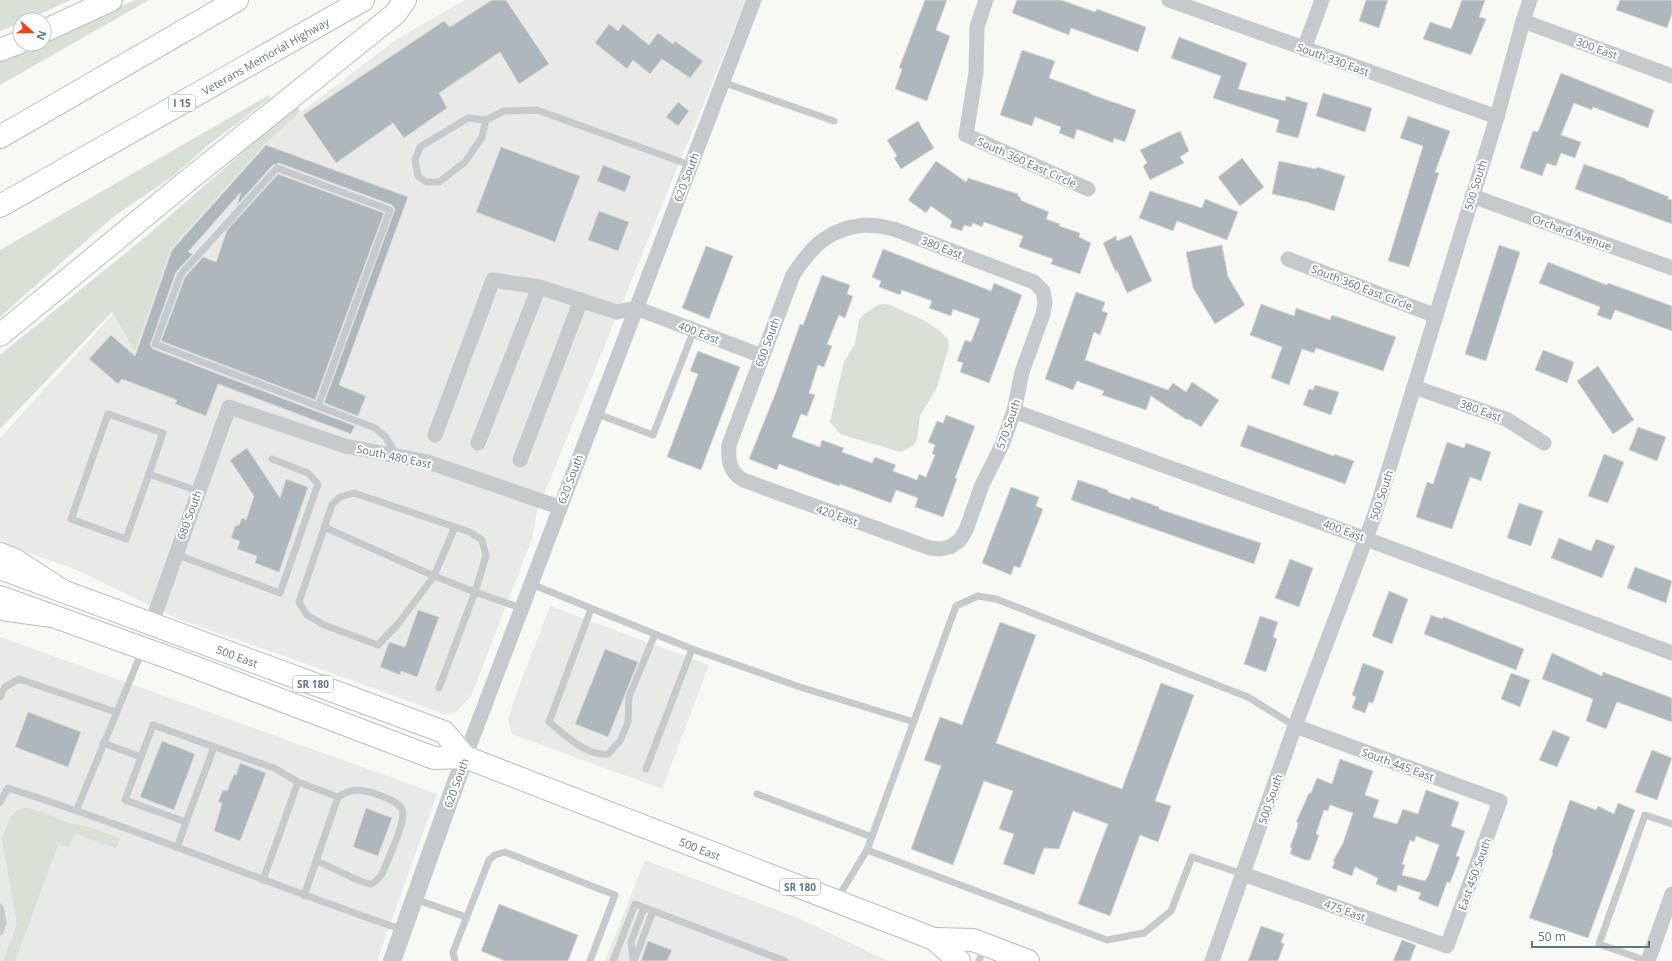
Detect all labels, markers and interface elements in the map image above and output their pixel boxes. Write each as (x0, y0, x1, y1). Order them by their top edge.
north arrow (12, 12, 52, 52)
street label: Veterans Memorial Highway (199, 13, 332, 98)
text: N (33, 29, 50, 42)
street label: 300 East (1574, 34, 1620, 62)
street label: South 330 East (1295, 39, 1371, 79)
road number: I 15 (169, 95, 195, 111)
street label: South 360 East Circle (975, 133, 1079, 191)
street label: 620 South (670, 150, 702, 204)
street label: 500 South (1460, 158, 1490, 212)
street label: Orchard Avenue (1530, 211, 1614, 253)
street label: 380 East (919, 232, 965, 262)
street label: South 360 East Circle (1309, 261, 1415, 313)
street label: 600 South (751, 315, 783, 369)
street label: 400 East (676, 317, 722, 347)
street label: 380 East (1458, 396, 1504, 424)
street label: 570 South (992, 397, 1024, 451)
street label: South 480 East (355, 441, 433, 471)
street label: 620 South (554, 452, 586, 506)
street label: 500 South (1366, 468, 1396, 522)
street label: 680 South (173, 488, 205, 542)
street label: 420 East (814, 501, 860, 529)
street label: 400 East (1321, 516, 1367, 544)
street label: 500 East (214, 641, 260, 670)
road number: SR 180 (293, 676, 333, 692)
street label: South 445 East (1360, 744, 1436, 784)
street label: 620 South (440, 756, 472, 810)
street label: 500 South (1254, 772, 1286, 826)
street label: 500 East (677, 833, 723, 863)
street label: East 450 South (1454, 836, 1494, 912)
road number: SR 180 (780, 879, 820, 895)
street label: 475 East (1322, 896, 1368, 924)
scale bar (1532, 923, 1649, 949)
text: 50 m (1538, 928, 1566, 945)

